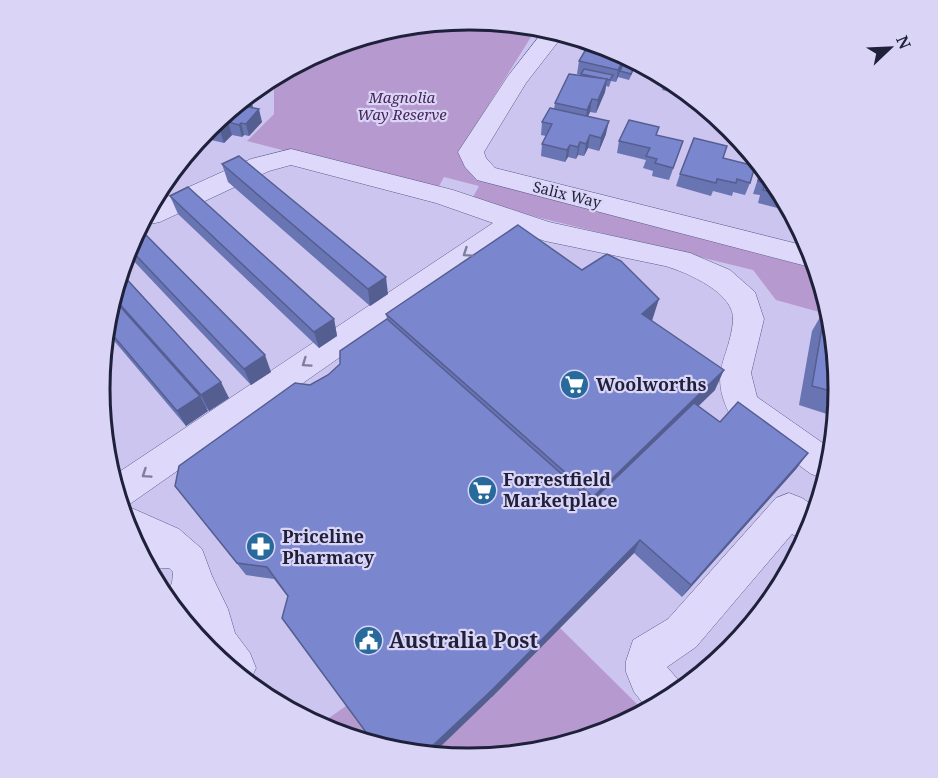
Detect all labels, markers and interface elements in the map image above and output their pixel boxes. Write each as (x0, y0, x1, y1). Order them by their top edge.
north arrow (860, 18, 920, 78)
text: N (891, 32, 917, 53)
park label: Magnolia Way Reserve (357, 87, 447, 124)
street label: Salix Way (531, 176, 604, 212)
one-way arrow (462, 246, 473, 257)
one-way arrow (302, 356, 313, 367)
supermarket icon: Woolworths (559, 369, 591, 401)
place label: Woolworths (596, 372, 707, 396)
one-way arrow (141, 467, 152, 478)
place label: Forrestfield Marketplace (503, 467, 618, 512)
supermarket icon: Forrestfield Marketplace (466, 474, 498, 506)
place label: Priceline Pharmacy (282, 524, 375, 569)
pharmacy icon: Priceline Pharmacy (245, 531, 277, 563)
public building icon: Australia Post (352, 625, 384, 657)
place label: Australia Post (389, 626, 538, 654)

